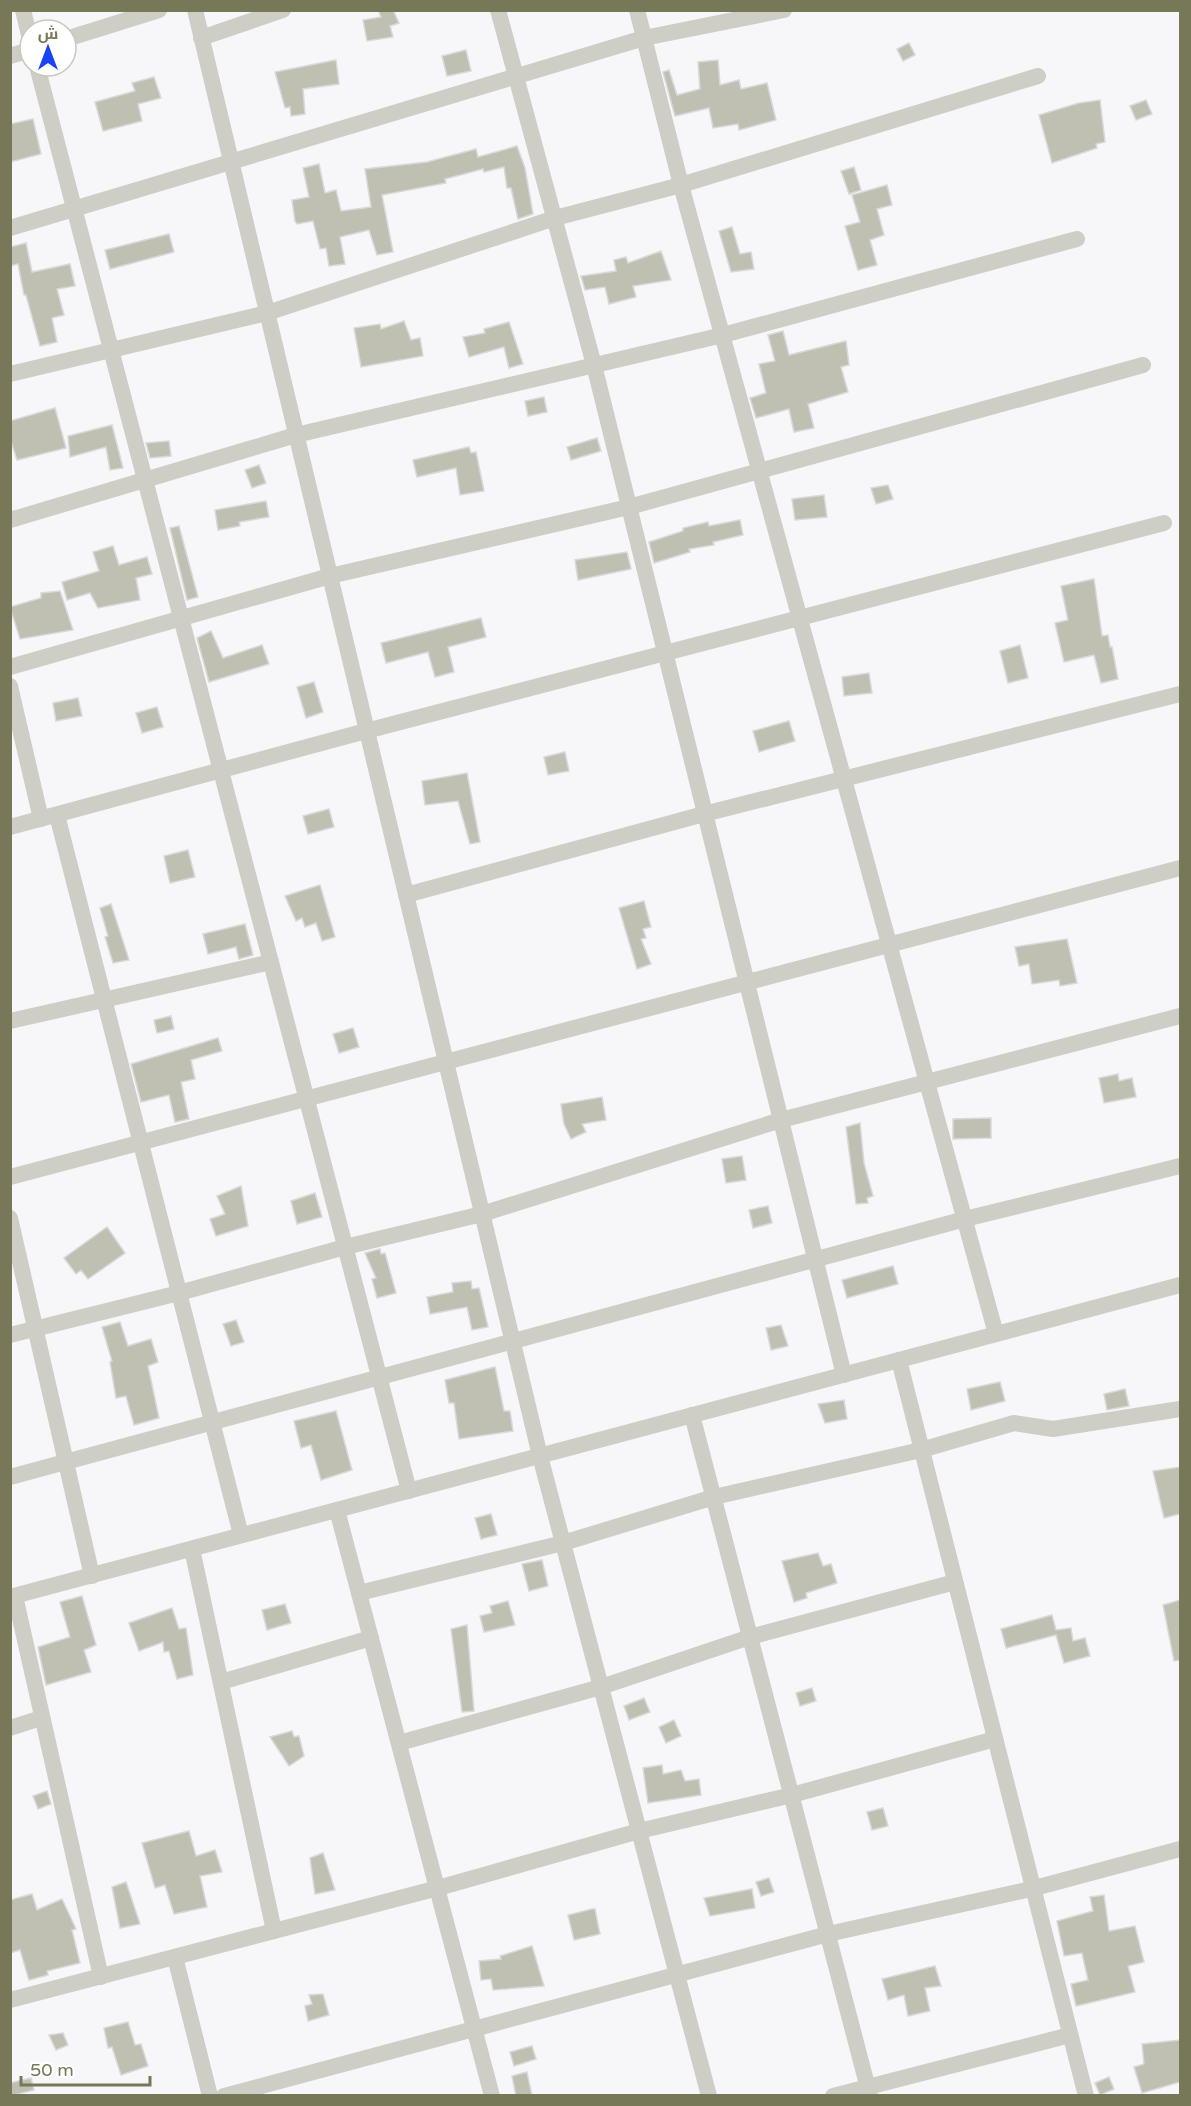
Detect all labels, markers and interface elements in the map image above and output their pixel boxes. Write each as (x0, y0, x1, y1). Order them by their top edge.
north arrow (18, 18, 78, 78)
text: ش (38, 24, 58, 44)
scale bar (21, 2049, 150, 2087)
text: 50 m (30, 2059, 74, 2081)

